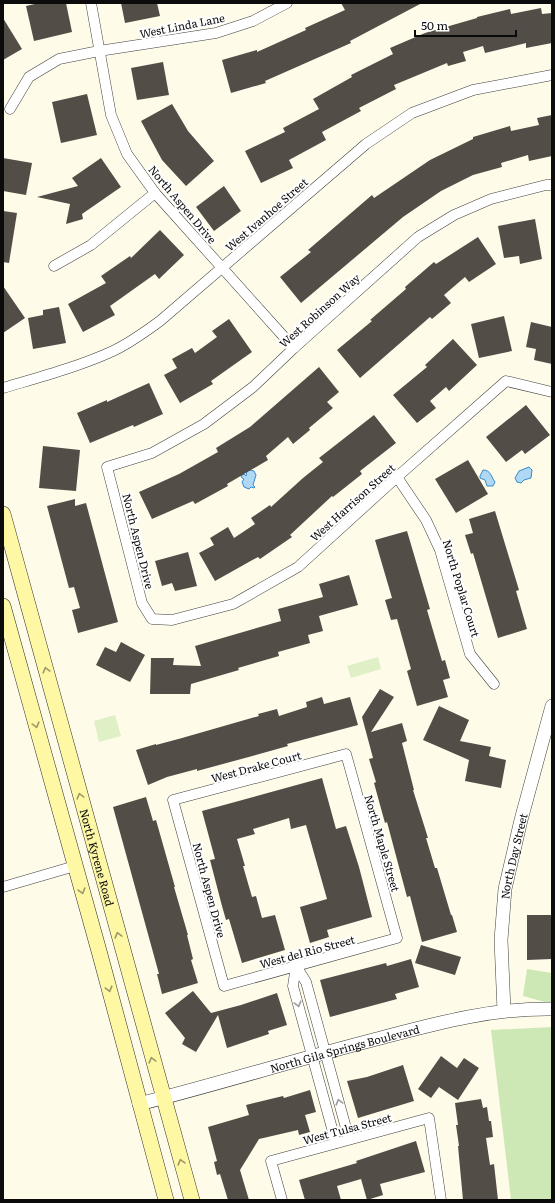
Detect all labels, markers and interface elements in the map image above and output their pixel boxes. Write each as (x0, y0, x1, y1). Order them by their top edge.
street label: West Linda Lane (138, 9, 226, 41)
scale bar (415, 12, 516, 38)
text: 50 m (421, 16, 448, 34)
street label: North Aspen Drive (145, 161, 221, 247)
street label: West Ivanhoe Street (221, 173, 311, 254)
street label: West Robinson Way (275, 269, 363, 351)
street label: West Harrison Street (306, 459, 398, 545)
street label: North Aspen Drive (119, 492, 159, 591)
street label: North Poplar Court (440, 537, 485, 639)
one-way arrow (42, 667, 51, 674)
one-way arrow (31, 721, 40, 728)
street label: West Drake Court (209, 746, 303, 786)
one-way arrow (76, 793, 85, 800)
street label: North Maple Street (361, 793, 405, 894)
street label: North Kyrene Road (77, 807, 119, 908)
street label: North Day Street (496, 811, 531, 900)
street label: North Aspen Drive (190, 841, 230, 940)
one-way arrow (77, 887, 86, 894)
street label: West del Rio Street (258, 930, 357, 971)
one-way arrow (114, 931, 123, 938)
one-way arrow (104, 985, 113, 992)
one-way arrow (293, 1000, 302, 1007)
street label: North Gila Springs Boulevard (268, 1020, 421, 1076)
one-way arrow (149, 1057, 157, 1063)
one-way arrow (335, 1098, 344, 1105)
street label: West Tulsa Street (301, 1108, 394, 1148)
one-way arrow (177, 1159, 186, 1166)

